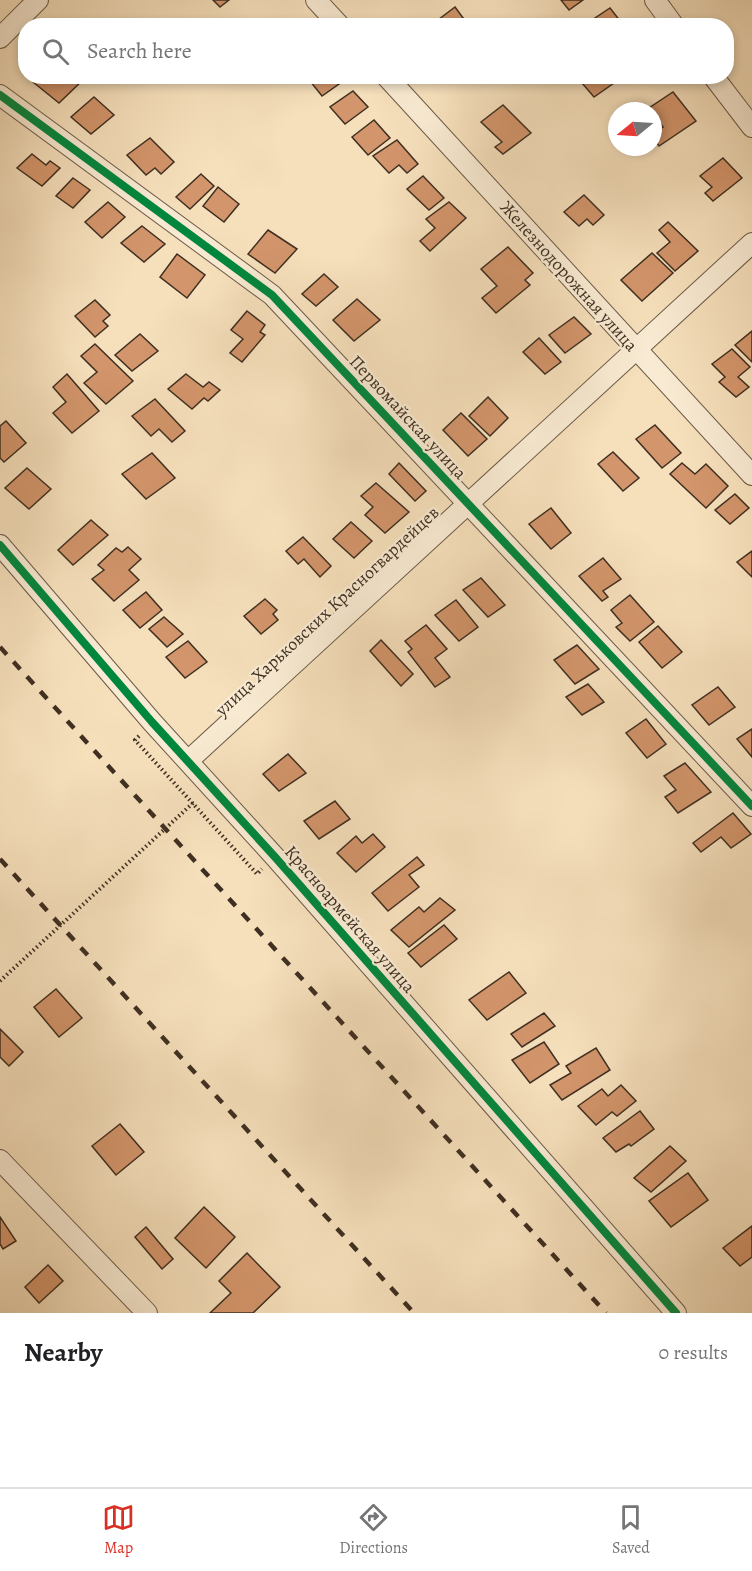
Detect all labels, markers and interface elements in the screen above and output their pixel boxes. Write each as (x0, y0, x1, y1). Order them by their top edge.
search box (18, 18, 734, 84)
icon: search (39, 35, 72, 68)
text: Search here (87, 36, 192, 66)
north arrow (608, 102, 662, 156)
street label: Железнодорожная улица (495, 195, 644, 357)
street label: Первомайская улица (344, 350, 472, 485)
street label: улица Харьковских Красногвардейцев (209, 501, 444, 722)
street label: Красноармейская улица (279, 840, 421, 998)
text: Nearby (24, 1335, 103, 1370)
text: 0 results (659, 1339, 728, 1366)
tab: Map (102, 1501, 135, 1559)
tab: Directions (339, 1501, 408, 1559)
tab: Saved (612, 1501, 650, 1559)

